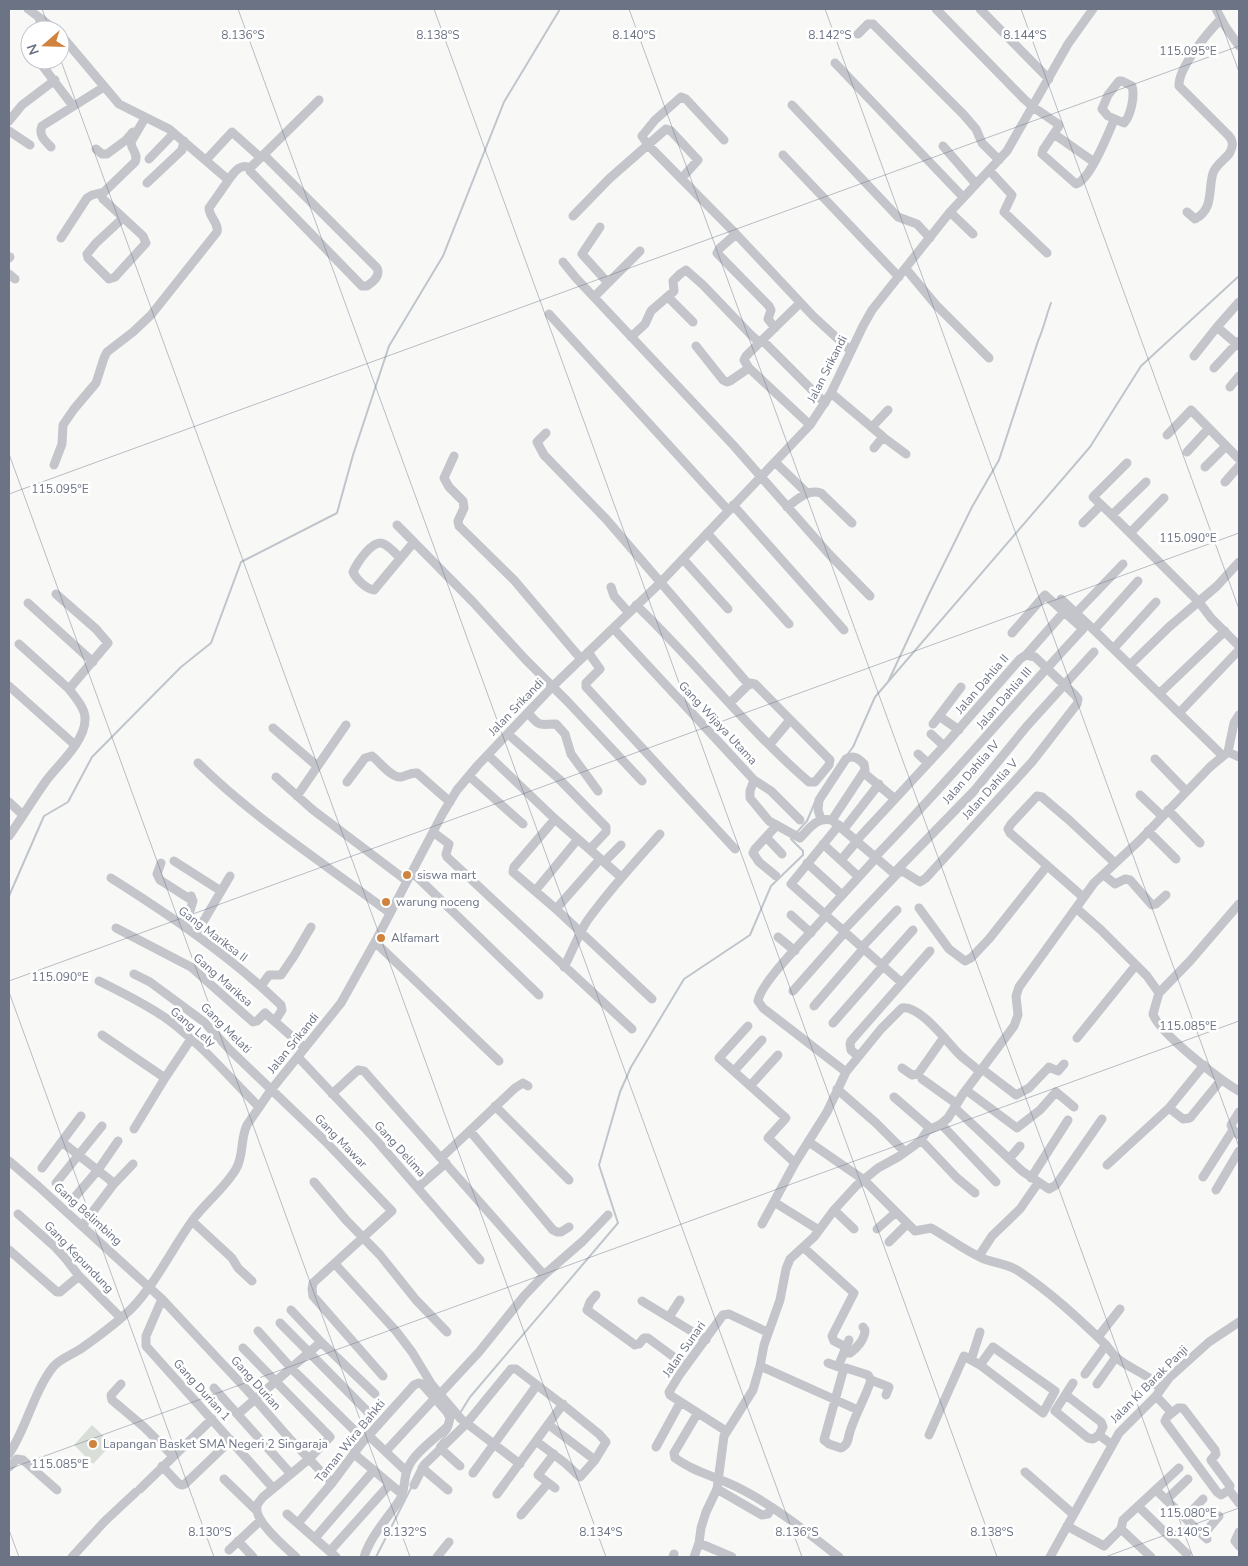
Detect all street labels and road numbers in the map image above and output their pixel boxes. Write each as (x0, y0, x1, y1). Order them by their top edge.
street label: Jalan Srikandi (803, 333, 851, 406)
street label: Jalan Dahlia II (951, 651, 1012, 718)
street label: Jalan Dahlia III (972, 664, 1035, 733)
street label: Jalan Srikandi (484, 675, 547, 740)
street label: Gang Wijaya Utama (675, 678, 761, 768)
street label: Jalan Dahlia IV (938, 736, 1004, 808)
street label: Jalan Dahlia V (958, 755, 1022, 823)
street label: Gang Mariksa II (175, 903, 251, 965)
street label: Gang Mariksa (190, 950, 256, 1010)
street label: Gang Melati (197, 999, 255, 1057)
street label: Gang Lely (167, 1003, 220, 1051)
street label: Jalan Srikandi (263, 1009, 322, 1077)
street label: Gang Mawar (311, 1111, 371, 1172)
street label: Gang Delima (371, 1118, 429, 1180)
street label: Gang Belimbing (50, 1179, 126, 1249)
street label: Gang Kepundung (41, 1218, 117, 1296)
street label: Jalan Sunari (658, 1318, 709, 1381)
street label: Jalan Ki Barak Panji (1106, 1342, 1191, 1427)
street label: Gang Durian (227, 1352, 285, 1414)
street label: Gang Durian 1 (170, 1356, 234, 1424)
street label: Taman Wira Bahkti (311, 1396, 389, 1486)

